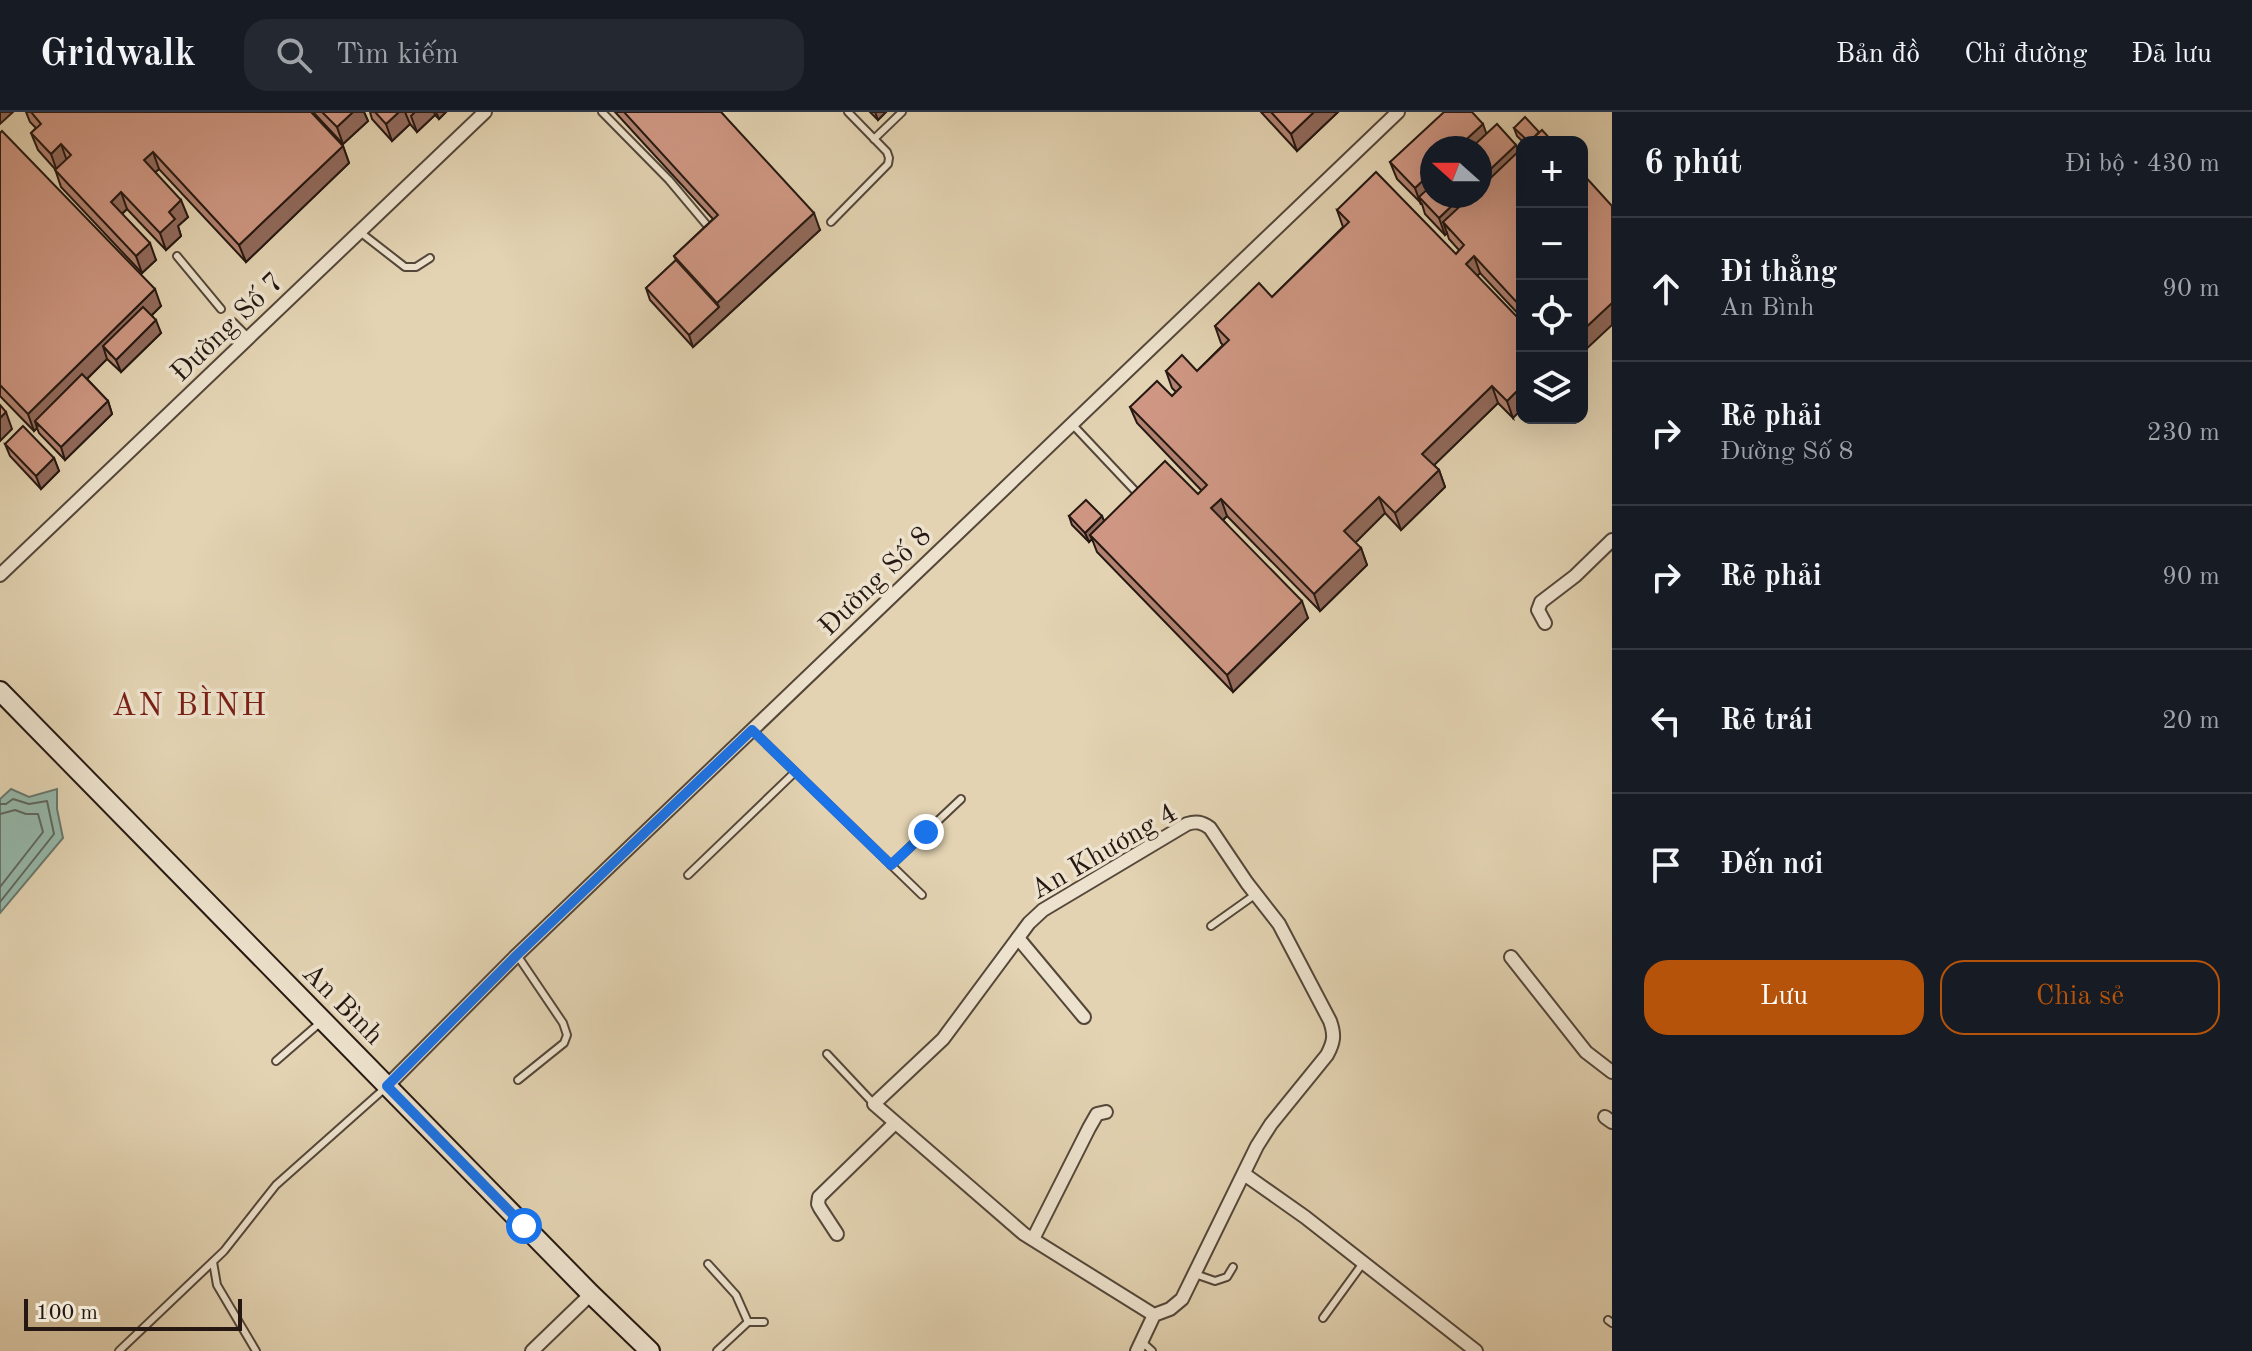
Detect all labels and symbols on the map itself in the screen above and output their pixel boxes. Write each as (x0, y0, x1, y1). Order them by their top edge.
north arrow (1420, 136, 1492, 208)
street label: Đường Số 7 (166, 267, 290, 388)
street label: Đường Số 8 (814, 521, 938, 642)
district label: AN BÌNH (112, 685, 268, 723)
street label: An Khương 4 (1027, 799, 1182, 906)
route end (908, 814, 944, 850)
street label: An Bình (296, 959, 388, 1051)
route start (506, 1208, 542, 1244)
scale bar (24, 1295, 242, 1331)

